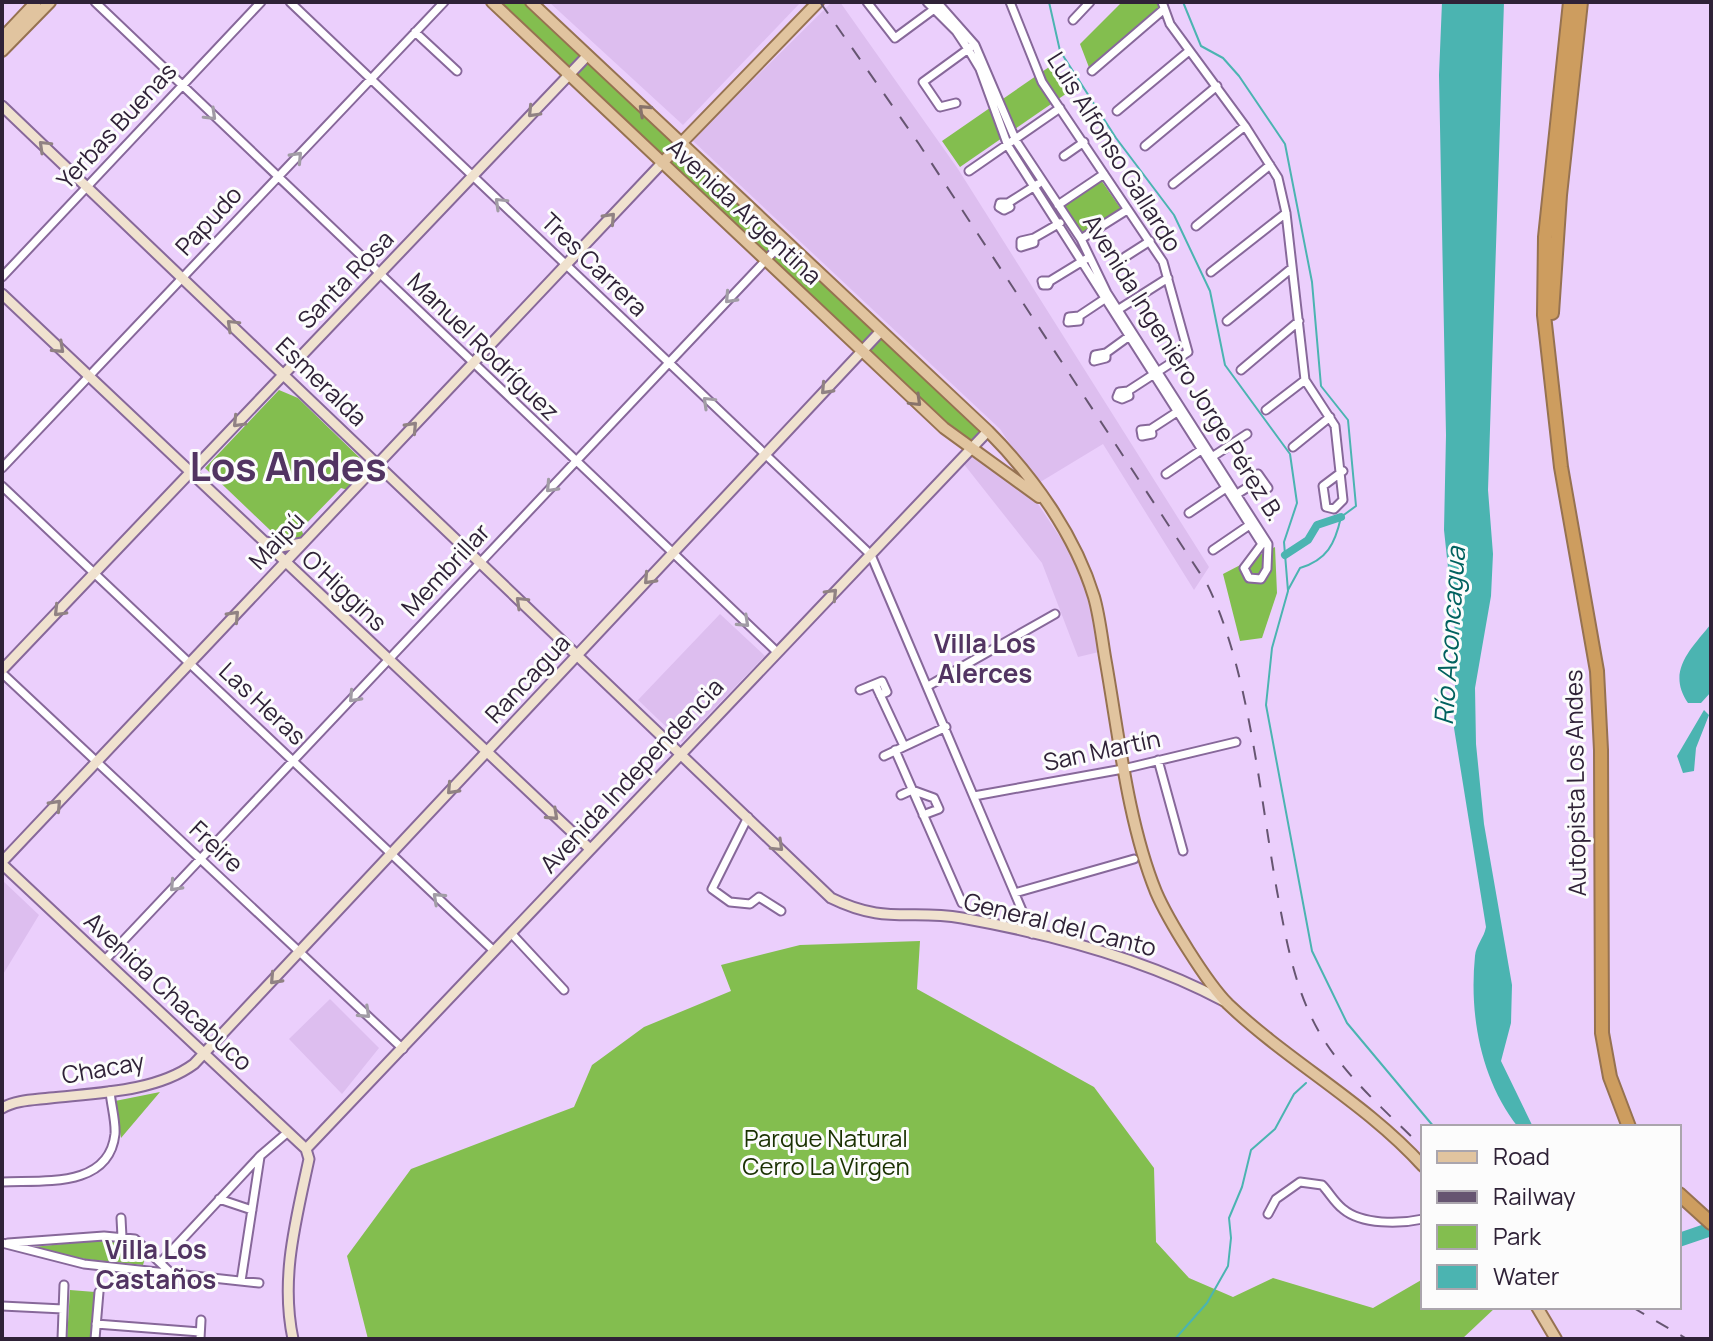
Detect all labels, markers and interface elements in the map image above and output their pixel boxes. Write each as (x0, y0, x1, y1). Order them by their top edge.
street label: Luis Alfonso Gallardo (1040, 45, 1190, 257)
street label: Yerbas Buenas (49, 55, 183, 195)
one-way arrow (528, 103, 542, 117)
one-way arrow (639, 104, 653, 119)
one-way arrow (202, 105, 216, 120)
street label: Avenida Argentina (661, 131, 829, 291)
one-way arrow (39, 140, 53, 155)
one-way arrow (287, 152, 302, 166)
street label: Papudo (167, 178, 249, 262)
one-way arrow (495, 197, 509, 212)
street label: Tres Carrera (535, 205, 655, 323)
street label: Avenida Ingeniero Jorge Pérez B. (1076, 208, 1293, 527)
one-way arrow (601, 212, 615, 227)
street label: Santa Rosa (290, 222, 400, 335)
street label: Manuel Rodríguez (401, 265, 567, 427)
one-way arrow (725, 289, 739, 304)
one-way arrow (227, 320, 241, 335)
street label: Esmeralda (269, 329, 375, 433)
one-way arrow (49, 338, 64, 352)
one-way arrow (821, 380, 836, 394)
one-way arrow (907, 392, 921, 406)
one-way arrow (702, 397, 717, 411)
one-way arrow (233, 413, 247, 428)
one-way arrow (403, 422, 418, 436)
district label: Los Andes (189, 438, 387, 493)
one-way arrow (547, 478, 561, 493)
street label: Maipú (241, 504, 311, 576)
street label: Membrillar (393, 515, 497, 623)
street label: O'Higgins (295, 542, 395, 638)
water label: Río Aconcagua (1425, 544, 1473, 726)
one-way arrow (643, 570, 658, 584)
one-way arrow (823, 589, 838, 603)
one-way arrow (516, 596, 530, 611)
one-way arrow (53, 602, 68, 616)
one-way arrow (225, 611, 239, 625)
one-way arrow (735, 612, 750, 626)
district label: Villa Los Alerces (934, 625, 1036, 691)
street label: Rancagua (477, 626, 577, 730)
street label: Las Heras (212, 654, 314, 752)
street label: Autopista Los Andes (1556, 669, 1593, 897)
street label: Avenida Independencia (532, 670, 730, 880)
one-way arrow (348, 688, 363, 702)
street label: San Martín (1040, 721, 1163, 778)
one-way arrow (448, 780, 462, 795)
one-way arrow (46, 800, 60, 815)
one-way arrow (543, 805, 558, 819)
street label: Freire (183, 812, 251, 879)
one-way arrow (769, 837, 783, 852)
one-way arrow (170, 877, 185, 891)
street label: General del Canto (961, 884, 1160, 963)
one-way arrow (433, 892, 447, 907)
street label: Avenida Chacabuco (78, 904, 260, 1078)
one-way arrow (270, 970, 284, 985)
one-way arrow (356, 1004, 370, 1019)
street label: Chacay (59, 1044, 147, 1091)
park label: Parque Natural Cerro La Virgen (742, 1121, 910, 1182)
legend (1421, 1125, 1681, 1309)
text: Road (1493, 1139, 1550, 1172)
text: Railway (1493, 1179, 1576, 1212)
text: Park (1493, 1219, 1542, 1252)
district label: Villa Los Castaños (96, 1231, 216, 1297)
text: Water (1493, 1259, 1560, 1292)

